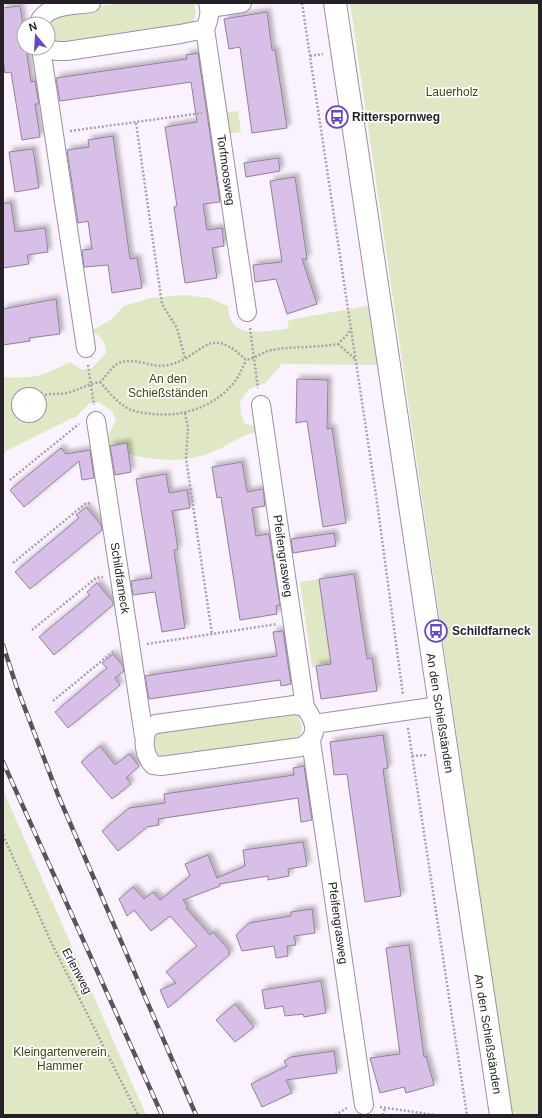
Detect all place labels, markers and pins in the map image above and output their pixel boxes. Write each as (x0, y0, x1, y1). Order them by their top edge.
bus stop icon: Ritterspornweg (324, 104, 350, 130)
place label: Ritterspornweg (352, 110, 440, 124)
bus stop icon: Schildfarneck (423, 618, 449, 644)
place label: Schildfarneck (452, 624, 531, 638)

